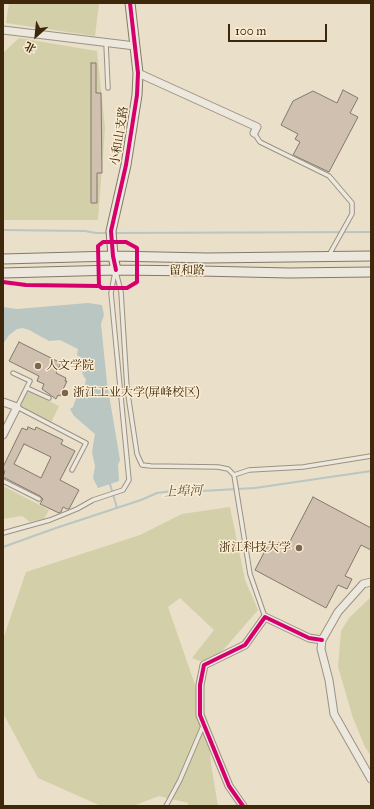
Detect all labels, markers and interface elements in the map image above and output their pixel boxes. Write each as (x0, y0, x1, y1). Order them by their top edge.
north arrow (16, 16, 56, 56)
scale bar (230, 16, 329, 42)
text: 100 m (235, 24, 266, 38)
text: 北 (22, 39, 38, 55)
street label: 小和山支路 (108, 105, 132, 167)
street label: 留和路 (169, 264, 205, 278)
place label: 人文学院 (46, 359, 94, 373)
marker: 人文学院 (33, 361, 43, 371)
place label: 浙江工业大学(屏峰校区) (73, 386, 200, 400)
marker: 浙江工业大学(屏峰校区) (60, 388, 70, 398)
water label: 上埠河 (163, 484, 203, 500)
place label: 浙江科技大学 (219, 541, 291, 555)
marker: 浙江科技大学 (294, 543, 304, 553)

